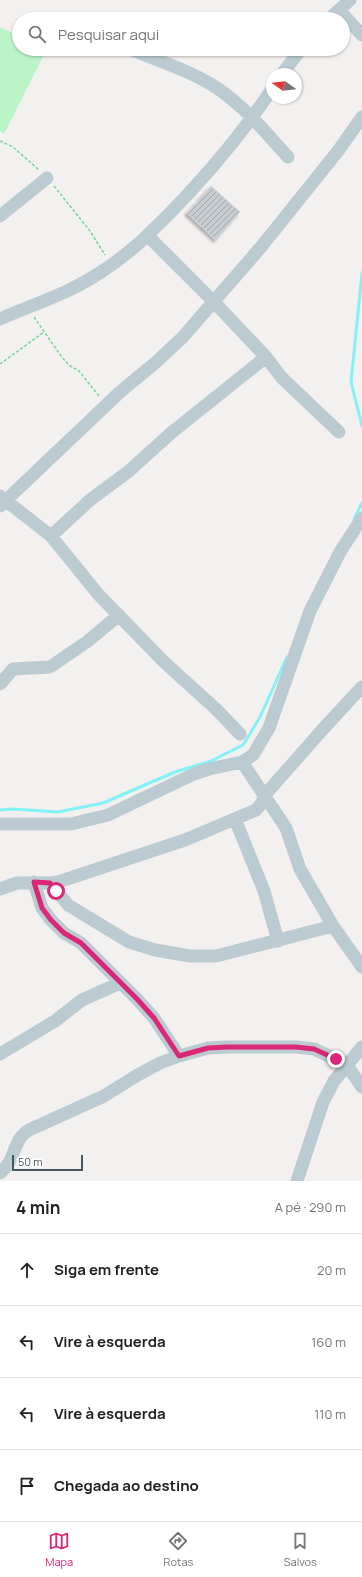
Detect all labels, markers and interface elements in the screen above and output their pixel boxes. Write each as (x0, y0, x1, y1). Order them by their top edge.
search box (12, 12, 350, 56)
icon: search (26, 23, 48, 45)
text: Pesquisar aqui (58, 24, 159, 45)
north arrow (266, 68, 302, 104)
route start (47, 882, 65, 900)
route end (327, 1050, 345, 1068)
scale bar (12, 1153, 83, 1172)
text: 50 m (18, 1154, 43, 1169)
text: 4 min (16, 1196, 60, 1219)
text: A pé · 290 m (275, 1198, 346, 1216)
icon: ahead (16, 1259, 38, 1281)
text: Siga em frente (54, 1259, 159, 1280)
text: 20 m (317, 1261, 346, 1279)
icon: left (16, 1331, 38, 1353)
text: Vire à esquerda (54, 1331, 166, 1352)
text: 160 m (311, 1333, 346, 1351)
icon: left (16, 1403, 38, 1425)
text: Vire à esquerda (54, 1403, 166, 1424)
text: 110 m (314, 1405, 346, 1423)
icon: arrive (16, 1475, 38, 1497)
text: Chegada ao destino (54, 1475, 199, 1496)
tab: Mapa (45, 1530, 73, 1569)
tab: Rotas (164, 1530, 193, 1569)
tab: Salvos (284, 1530, 317, 1569)

